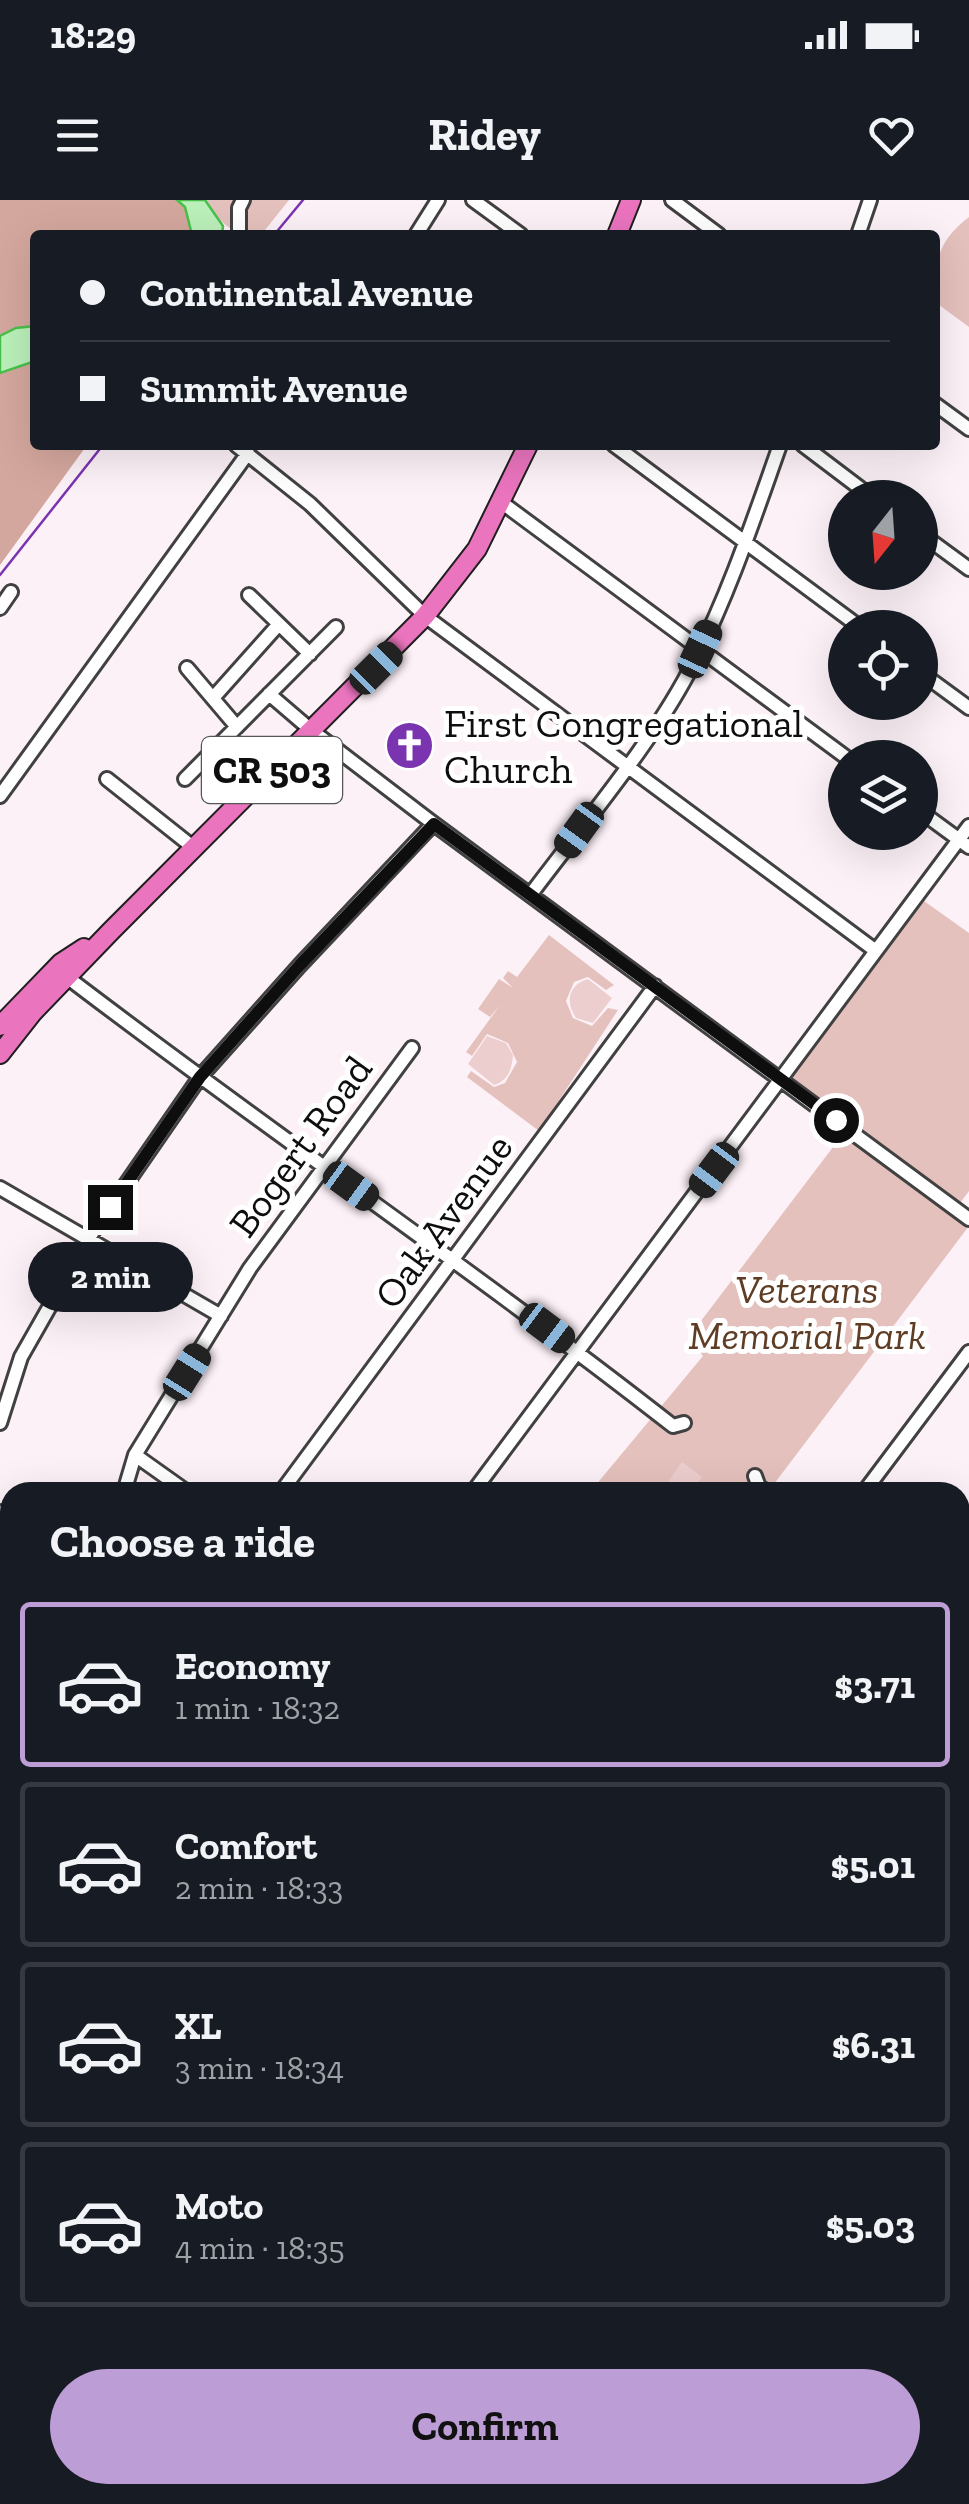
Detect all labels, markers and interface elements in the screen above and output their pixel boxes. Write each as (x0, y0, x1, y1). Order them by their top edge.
text: 18:29 (50, 12, 136, 58)
icon: menu (50, 108, 105, 163)
text: Ridey (428, 108, 541, 162)
icon: heart (864, 108, 919, 163)
text: Continental Avenue (140, 270, 473, 316)
text: Summit Avenue (140, 366, 408, 412)
north arrow (828, 480, 938, 590)
map controls (828, 480, 938, 850)
button: locate (828, 610, 938, 720)
car (674, 615, 726, 683)
car (344, 636, 408, 700)
place label: First Congregational Church (444, 699, 803, 793)
church icon: First Congregational Church (383, 720, 435, 772)
road number: CR 503 (202, 737, 342, 803)
button: layers (828, 740, 938, 850)
car (549, 797, 609, 863)
street label: Bogert Road (218, 1046, 382, 1246)
route start (814, 1098, 859, 1143)
street label: Oak Avenue (364, 1124, 522, 1318)
car (684, 1137, 744, 1203)
car (318, 1156, 384, 1216)
route end (88, 1185, 133, 1230)
callout: 2 min (28, 1242, 192, 1312)
text: 2 min (71, 1258, 150, 1296)
park label: Veterans Memorial Park (688, 1265, 926, 1359)
car (514, 1298, 580, 1358)
car (158, 1339, 216, 1405)
text: Choose a ride (50, 1515, 315, 1569)
icon: car (55, 1640, 145, 1730)
text: Economy (175, 1643, 330, 1689)
text: $3.71 (834, 1662, 915, 1708)
text: 1 min · 18:32 (175, 1689, 340, 1727)
icon: car (55, 1820, 145, 1910)
text: Comfort (175, 1823, 317, 1869)
text: $5.01 (831, 1842, 915, 1888)
text: 2 min · 18:33 (175, 1869, 343, 1907)
icon: car (55, 2000, 145, 2090)
text: XL (175, 2003, 222, 2049)
text: $6.31 (832, 2022, 915, 2068)
text: 3 min · 18:34 (175, 2049, 344, 2087)
icon: car (55, 2180, 145, 2270)
text: Moto (175, 2183, 263, 2229)
text: $5.03 (826, 2202, 915, 2248)
text: 4 min · 18:35 (175, 2229, 345, 2267)
button: Confirm (50, 2369, 920, 2484)

